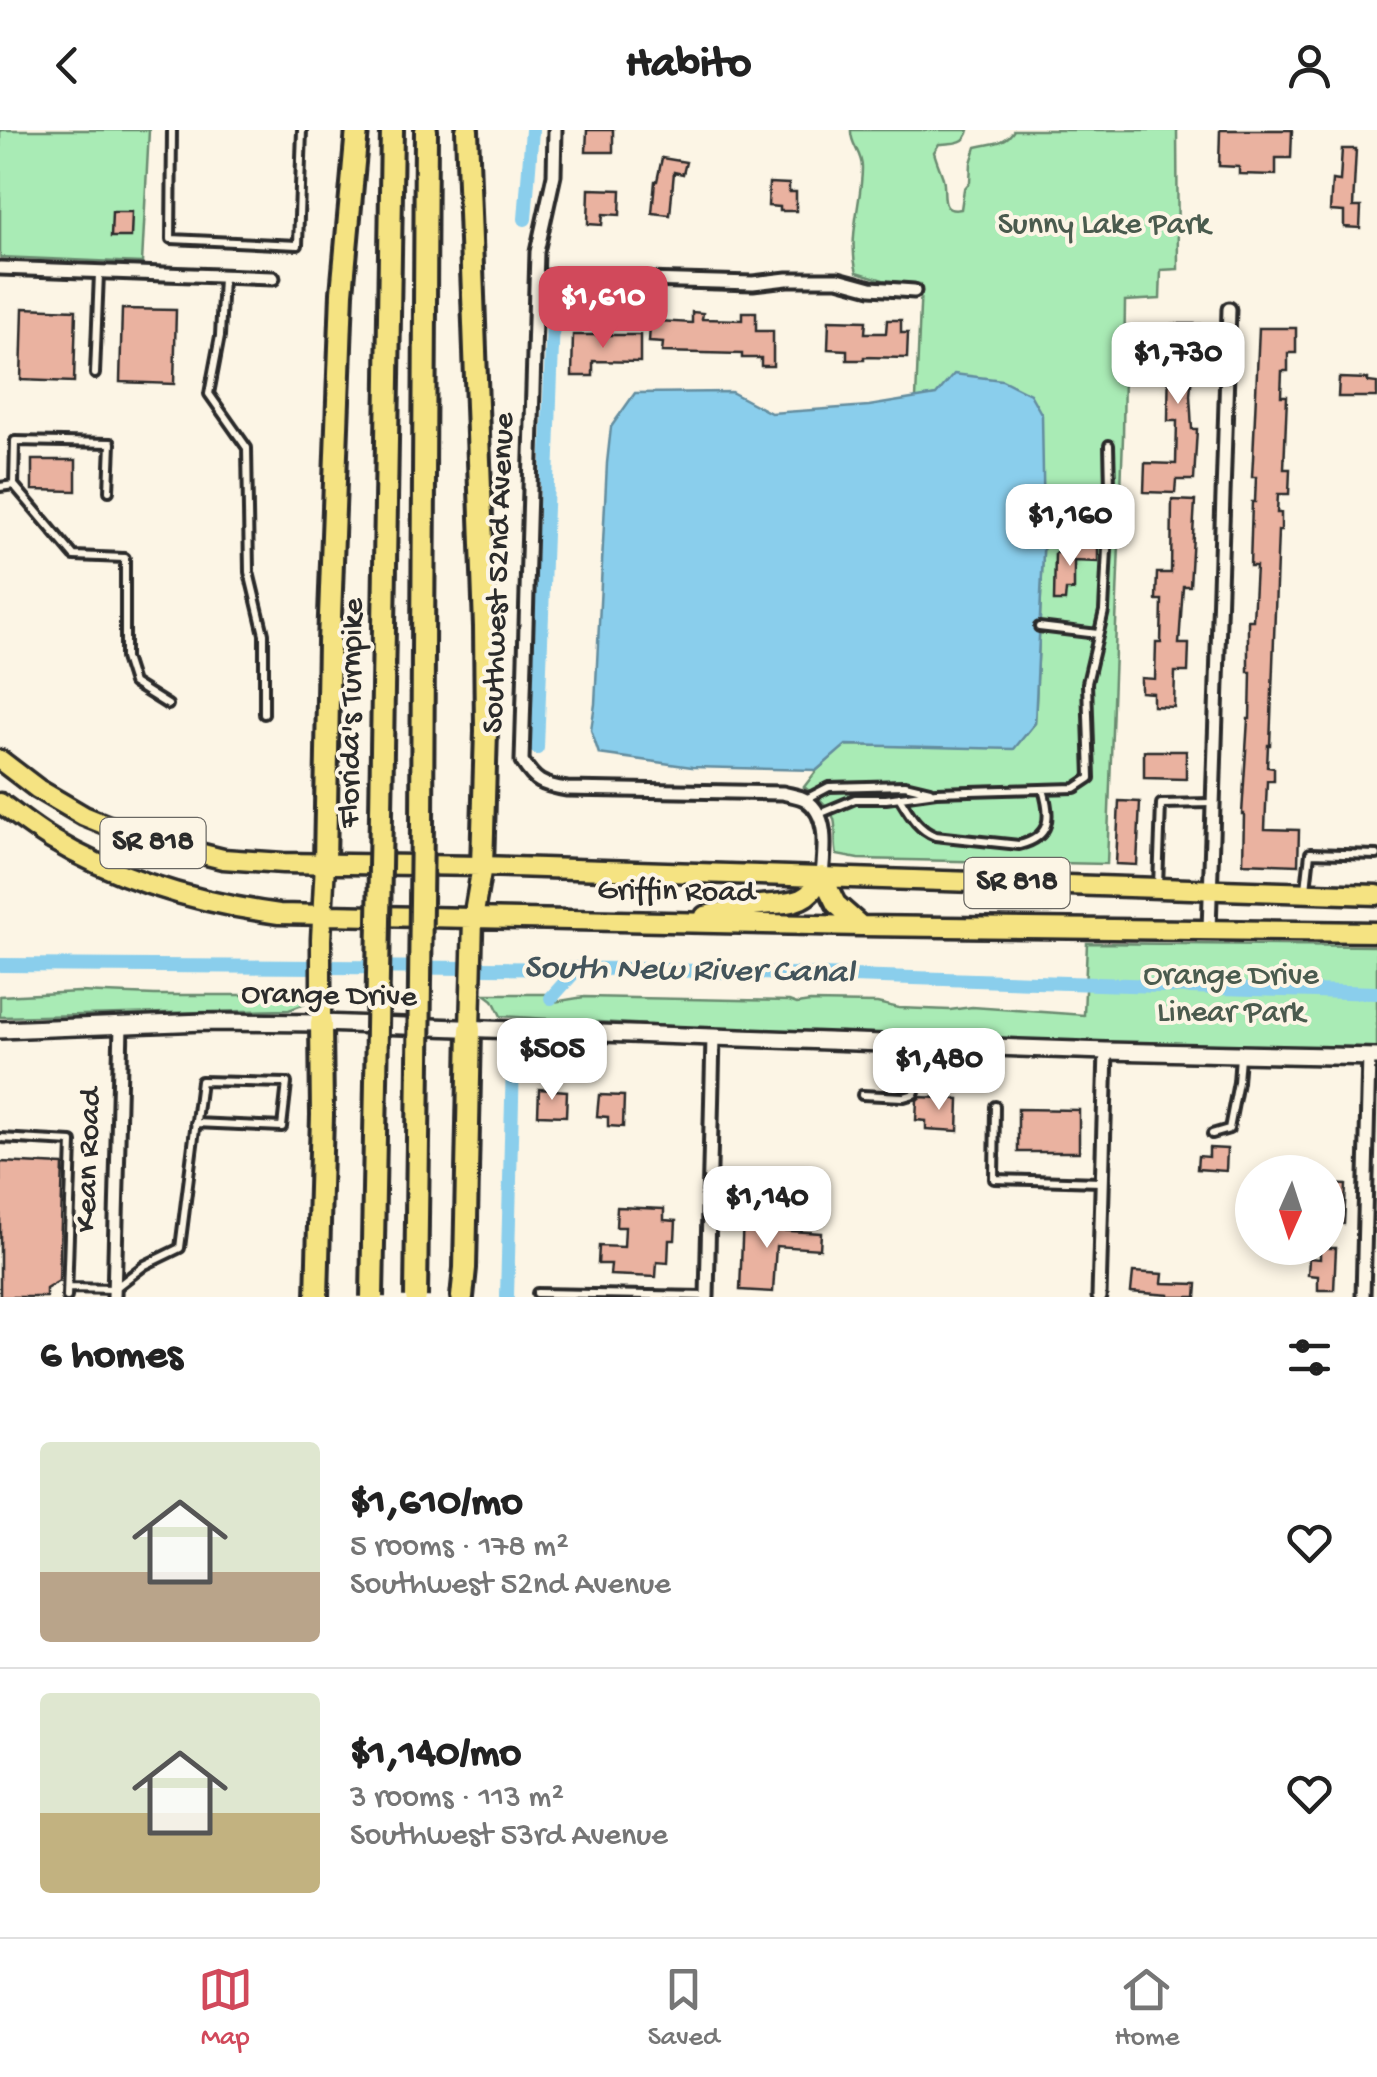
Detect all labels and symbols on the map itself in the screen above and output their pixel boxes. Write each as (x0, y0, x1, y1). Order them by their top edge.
park label: Sunny Lake Park (998, 207, 1213, 245)
pin: $1,610 (522, 266, 684, 351)
pin: $1,730 (1097, 322, 1259, 407)
street label: Southwest 52nd Avenue (475, 412, 525, 734)
pin: $1,160 (989, 484, 1151, 569)
street label: Florida's Turnpike (332, 597, 374, 829)
road number: SR 818 (100, 818, 206, 868)
road number: SR 818 (964, 858, 1070, 908)
street label: Griffin Road (597, 873, 757, 913)
water label: South New River Canal (523, 949, 857, 995)
park label: Orange Drive Linear Park (1143, 958, 1319, 1033)
street label: Orange Drive (241, 976, 418, 1018)
pin: $505 (493, 1018, 611, 1103)
pin: $1,480 (858, 1028, 1020, 1113)
street label: Kean Road (68, 1085, 112, 1233)
north arrow (1235, 1155, 1345, 1265)
pin: $1,140 (686, 1166, 848, 1251)

